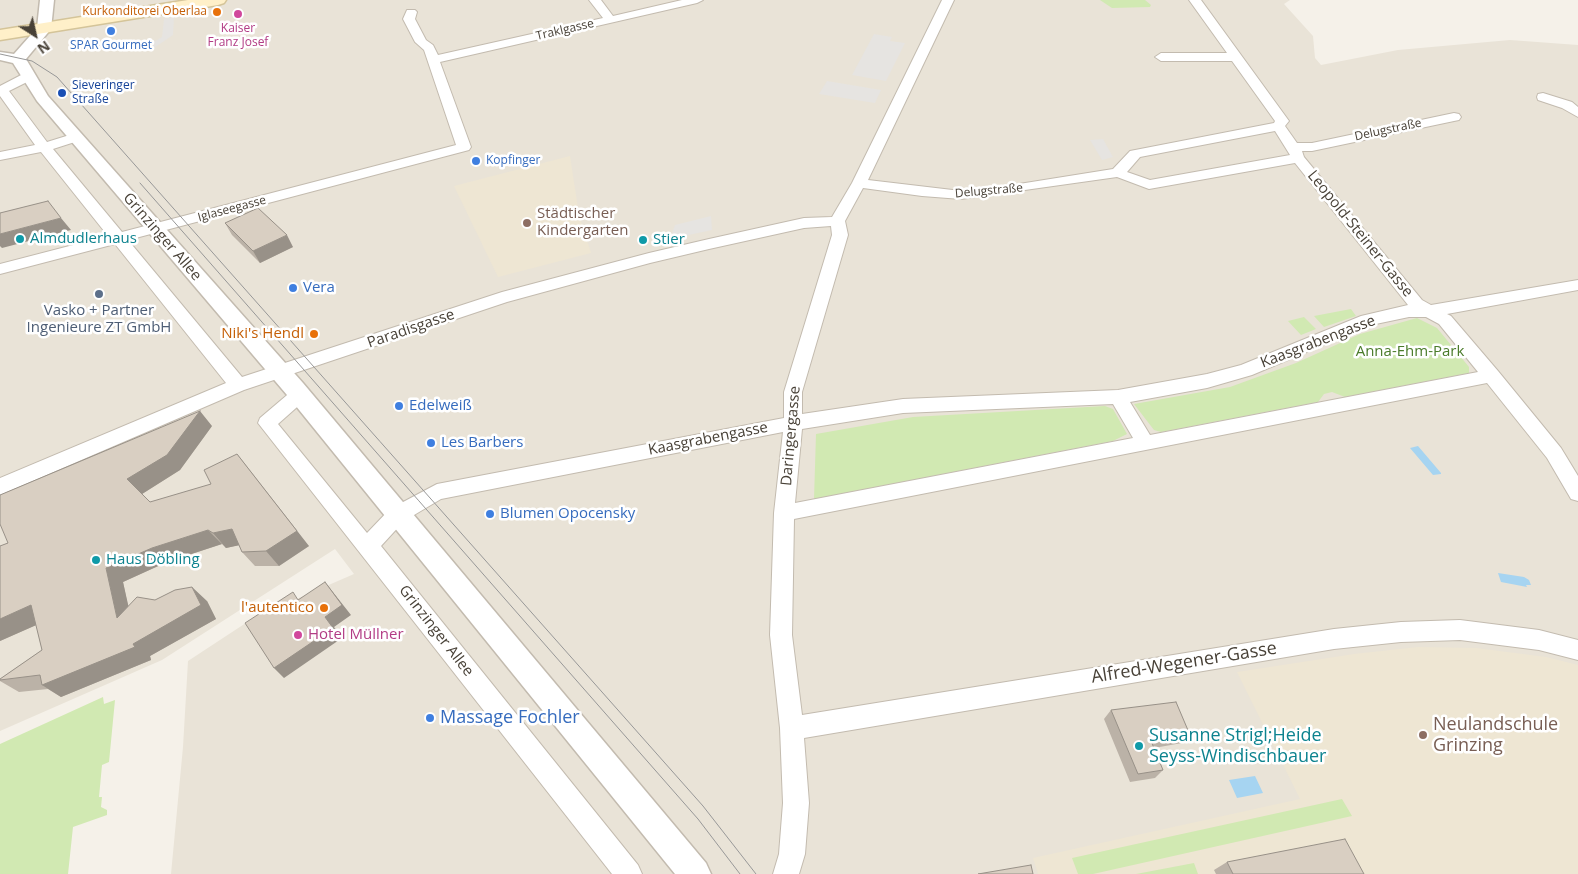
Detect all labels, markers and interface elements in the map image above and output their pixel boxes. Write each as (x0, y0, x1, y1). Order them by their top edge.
place label: Kurkonditorei Oberlaa (82, 5, 207, 19)
marker: Kurkonditorei Oberlaa (211, 6, 223, 18)
marker: Kaiser Franz Josef (232, 8, 244, 20)
north arrow (10, 10, 60, 60)
street label: Traklgasse (535, 16, 595, 44)
place label: Kaiser Franz Josef (208, 22, 268, 50)
marker: SPAR Gourmet (105, 25, 117, 37)
text: N (34, 37, 54, 59)
place label: SPAR Gourmet (70, 39, 152, 53)
place label: Sieveringer Straße (72, 79, 135, 107)
marker: Sieveringer Straße (56, 87, 68, 99)
street label: Delugstraße (1353, 116, 1423, 144)
place label: Kopfinger (486, 154, 540, 168)
marker: Kopfinger (470, 155, 482, 167)
street label: Leopold-Steiner-Gasse (1303, 167, 1417, 301)
street label: Delugstraße (954, 181, 1024, 201)
street label: Grinzinger Allee (119, 189, 205, 285)
street label: Iglaseegasse (196, 193, 268, 225)
place label: Städtischer Kindergarten (537, 205, 628, 240)
marker: Städtischer Kindergarten (521, 217, 533, 229)
place label: Almdudlerhaus (30, 230, 137, 248)
place label: Stier (653, 231, 685, 249)
marker: Almdudlerhaus (14, 233, 26, 245)
marker: Stier (637, 234, 649, 246)
place label: Vera (303, 279, 335, 297)
marker: Vera (287, 282, 299, 294)
marker: Vasko + Partner Ingenieure ZT GmbH (93, 288, 105, 300)
place label: Vasko + Partner Ingenieure ZT GmbH (27, 302, 171, 337)
street label: Paradisgasse (365, 306, 457, 352)
street label: Kaasgrabengasse (1258, 312, 1378, 372)
place label: Niki's Hendl (221, 325, 304, 343)
marker: Niki's Hendl (308, 328, 320, 340)
park label: Anna-Ehm-Park (1356, 343, 1464, 361)
street label: Daringergasse (778, 385, 804, 487)
place label: Edelweiß (409, 397, 472, 415)
marker: Edelweiß (393, 400, 405, 412)
street label: Kaasgrabengasse (647, 419, 769, 459)
place label: Les Barbers (441, 434, 523, 452)
marker: Les Barbers (425, 437, 437, 449)
place label: Blumen Opocensky (500, 505, 635, 523)
marker: Blumen Opocensky (484, 508, 496, 520)
place label: Haus Döbling (106, 551, 200, 569)
marker: Haus Döbling (90, 554, 102, 566)
street label: Grinzinger Allee (395, 582, 477, 680)
place label: l'autentico (241, 599, 314, 617)
marker: l'autentico (318, 602, 330, 614)
place label: Hotel Müllner (308, 626, 404, 644)
marker: Hotel Müllner (292, 629, 304, 641)
street label: Alfred-Wegener-Gasse (1090, 638, 1278, 688)
place label: Massage Fochler (440, 707, 580, 729)
marker: Massage Fochler (424, 712, 436, 724)
place label: Neulandschule Grinzing (1433, 714, 1558, 756)
place label: Susanne Strigl;Heide Seyss-Windischbauer (1149, 725, 1326, 768)
marker: Neulandschule Grinzing (1417, 729, 1429, 741)
marker: Susanne Strigl;Heide Seyss-Windischbauer (1133, 740, 1145, 752)

